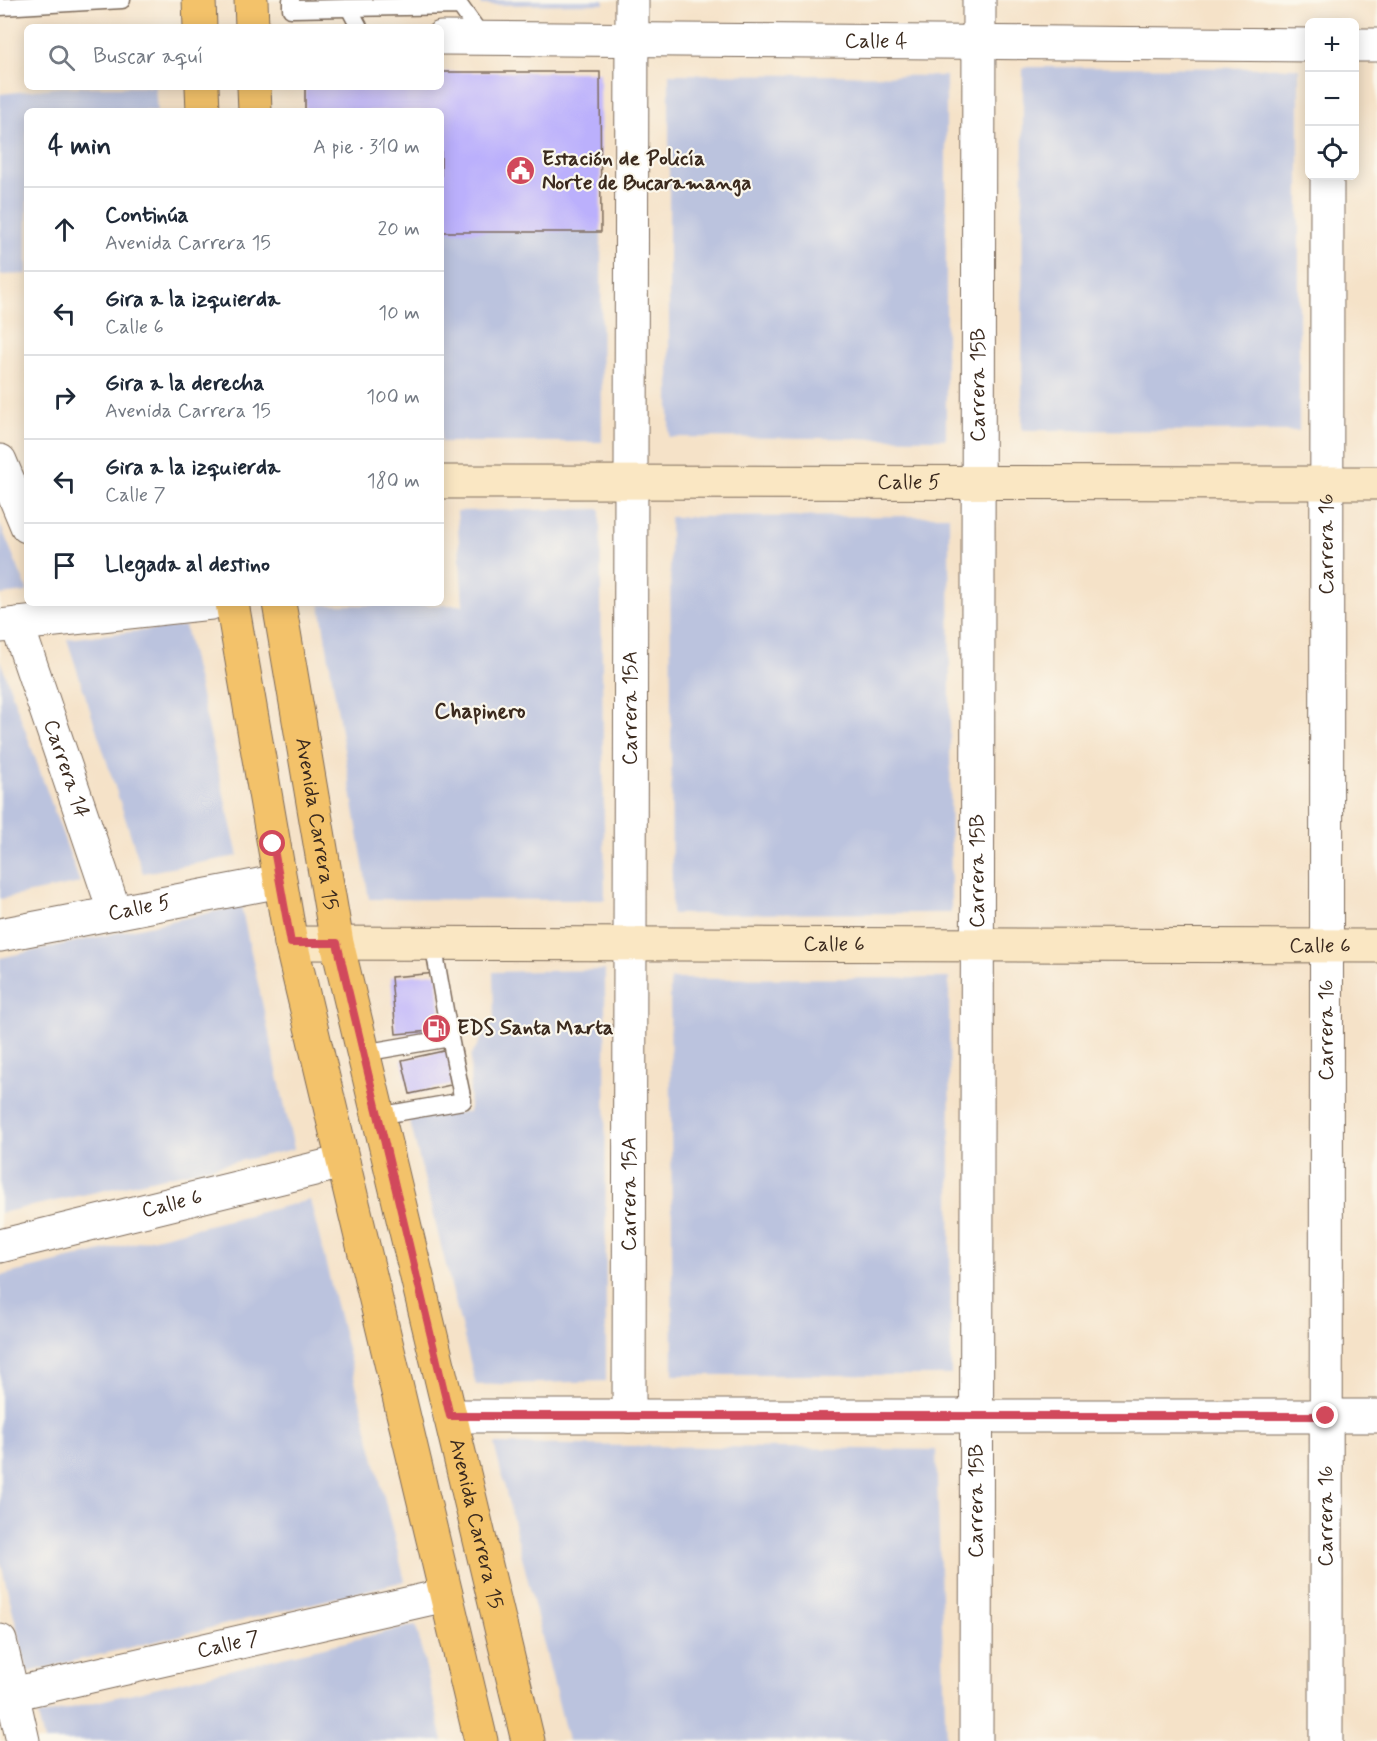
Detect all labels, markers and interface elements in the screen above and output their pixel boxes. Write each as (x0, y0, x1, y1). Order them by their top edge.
map controls (1305, 18, 1359, 180)
button: + (1305, 18, 1359, 72)
search box (24, 24, 444, 90)
street label: Calle 4 (844, 27, 908, 56)
icon: search (45, 41, 78, 74)
text: Buscar aquí (93, 43, 204, 71)
button: − (1305, 72, 1359, 126)
button: locate (1305, 126, 1359, 180)
text: 4 min (48, 130, 111, 164)
text: A pie · 310 m (313, 134, 420, 161)
place label: Estación de Policía Norte de Bucaramanga (542, 145, 752, 197)
public building icon: Estación de Policía Norte de Bucaramanga (505, 155, 537, 187)
text: Continúa (105, 202, 189, 230)
icon: ahead (48, 213, 81, 246)
text: 20 m (377, 216, 420, 243)
text: Avenida Carrera 15 (105, 230, 271, 257)
text: Gira a la izquierda (105, 286, 280, 314)
icon: left (48, 297, 81, 330)
text: 10 m (378, 300, 420, 327)
text: Calle 6 (105, 314, 164, 341)
street label: Carrera 15B (964, 328, 992, 442)
text: Gira a la derecha (105, 370, 265, 398)
icon: right (48, 381, 81, 414)
text: 100 m (366, 384, 420, 411)
text: Avenida Carrera 15 (105, 398, 271, 425)
text: Gira a la izquierda (105, 454, 280, 482)
icon: left (48, 465, 81, 498)
text: 180 m (367, 468, 420, 495)
street label: Calle 5 (877, 468, 941, 497)
text: Calle 7 (105, 482, 166, 509)
street label: Carrera 16 (1313, 493, 1341, 595)
icon: arrive (48, 549, 81, 582)
text: Llegada al destino (105, 551, 270, 579)
street label: Carrera 15A (616, 651, 645, 765)
district label: Chapinero (434, 698, 526, 726)
street label: Carrera 14 (36, 716, 96, 822)
street label: Avenida Carrera 15 (288, 735, 345, 912)
street label: Carrera 15B (963, 814, 992, 928)
route start (259, 830, 285, 856)
street label: Calle 5 (106, 888, 173, 928)
street label: Calle 6 (803, 930, 865, 959)
street label: Calle 6 (1289, 932, 1351, 960)
street label: Carrera 16 (1312, 979, 1340, 1081)
fuel station icon: EDS Santa Marta (420, 1012, 452, 1044)
place label: EDS Santa Marta (457, 1014, 614, 1042)
street label: Carrera 15A (615, 1137, 644, 1251)
street label: Calle 6 (139, 1183, 205, 1225)
route end (1312, 1402, 1338, 1428)
street label: Avenida Carrera 15 (442, 1436, 510, 1612)
street label: Carrera 15B (962, 1444, 991, 1558)
street label: Carrera 16 (1312, 1465, 1340, 1567)
street label: Calle 7 (194, 1624, 263, 1665)

